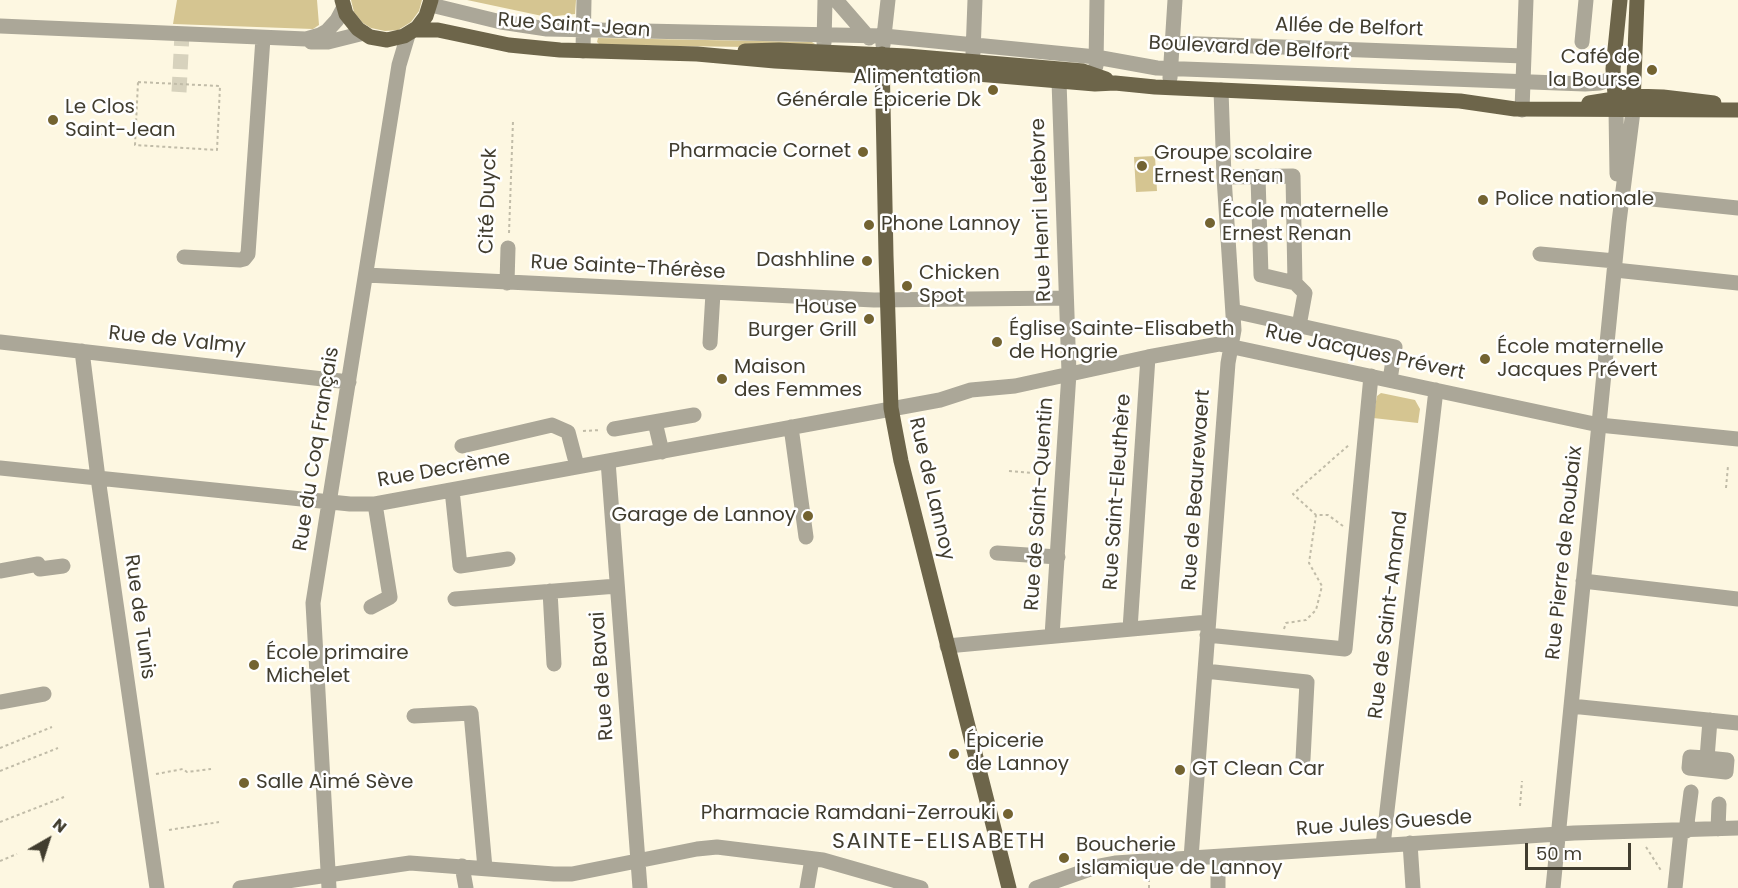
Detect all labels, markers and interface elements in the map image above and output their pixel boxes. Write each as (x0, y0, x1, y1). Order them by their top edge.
street label: Rue Saint-Jean (497, 9, 651, 43)
street label: Allée de Belfort (1274, 13, 1424, 43)
street label: Boulevard de Belfort (1148, 32, 1350, 66)
place label: Café de la Bourse (1548, 46, 1640, 93)
marker: Café de la Bourse (1645, 63, 1659, 77)
place label: Alimentation Générale Épicerie Dk (776, 66, 981, 113)
marker: Alimentation Générale Épicerie Dk (986, 83, 1000, 97)
place label: Le Clos Saint-Jean (65, 96, 176, 143)
marker: Le Clos Saint-Jean (46, 113, 60, 127)
street label: Rue Henri Lefebvre (1027, 118, 1057, 302)
place label: Pharmacie Cornet (669, 140, 851, 164)
place label: Groupe scolaire Ernest Renan (1154, 142, 1312, 189)
marker: Pharmacie Cornet (856, 145, 870, 159)
street label: Cité Duyck (475, 148, 503, 254)
marker: Groupe scolaire Ernest Renan (1135, 159, 1149, 173)
place label: Police nationale (1495, 188, 1654, 212)
marker: Police nationale (1476, 193, 1490, 207)
place label: École maternelle Ernest Renan (1222, 200, 1389, 247)
place label: Phone Lannoy (881, 213, 1021, 237)
marker: École maternelle Ernest Renan (1203, 216, 1217, 230)
marker: Phone Lannoy (862, 218, 876, 232)
place label: Dashhline (756, 249, 855, 273)
street label: Rue Sainte-Thérèse (530, 251, 726, 285)
marker: Dashhline (860, 254, 874, 268)
place label: Chicken Spot (919, 262, 1000, 309)
marker: Chicken Spot (900, 279, 914, 293)
place label: House Burger Grill (748, 296, 857, 343)
marker: House Burger Grill (862, 312, 876, 326)
place label: Église Sainte-Elisabeth de Hongrie (1009, 318, 1235, 365)
street label: Rue Jacques Prévert (1263, 320, 1467, 386)
street label: Rue de Valmy (107, 322, 247, 360)
marker: Église Sainte-Elisabeth de Hongrie (990, 335, 1004, 349)
place label: École maternelle Jacques Prévert (1497, 336, 1664, 383)
street label: Rue du Coq Français (289, 345, 345, 553)
marker: École maternelle Jacques Prévert (1478, 352, 1492, 366)
place label: Maison des Femmes (734, 356, 862, 403)
marker: Maison des Femmes (715, 372, 729, 386)
street label: Rue de Beaurewaert (1178, 388, 1216, 592)
street label: Rue Saint-Eleuthère (1099, 393, 1137, 591)
street label: Rue de Saint-Quentin (1021, 396, 1059, 612)
street label: Rue de Lannoy (903, 415, 959, 563)
street label: Rue Pierre de Roubaix (1542, 445, 1588, 661)
street label: Rue Decrème (376, 447, 512, 493)
place label: Garage de Lannoy (612, 504, 796, 528)
marker: Garage de Lannoy (801, 509, 815, 523)
street label: Rue de Saint-Amand (1364, 510, 1414, 720)
street label: Rue de Tunis (118, 553, 160, 681)
street label: Rue de Bavai (587, 611, 619, 741)
place label: École primaire Michelet (266, 642, 409, 689)
marker: École primaire Michelet (247, 658, 261, 672)
place label: Épicerie de Lannoy (966, 730, 1069, 777)
marker: Épicerie de Lannoy (947, 747, 961, 761)
place label: GT Clean Car (1192, 758, 1325, 782)
marker: GT Clean Car (1173, 763, 1187, 777)
place label: Salle Aimé Sève (256, 771, 413, 795)
marker: Salle Aimé Sève (237, 776, 251, 790)
place label: Pharmacie Ramdani-Zerrouki (701, 802, 996, 826)
street label: Rue Jules Guesde (1295, 806, 1473, 842)
marker: Pharmacie Ramdani-Zerrouki (1001, 807, 1015, 821)
north arrow (18, 810, 78, 870)
text: N (48, 813, 72, 838)
district label: SAINTE-ELISABETH (832, 829, 1046, 855)
scale bar (1528, 831, 1634, 869)
place label: Boucherie islamique de Lannoy (1076, 834, 1282, 881)
text: 50 m (1536, 841, 1582, 866)
marker: Boucherie islamique de Lannoy (1057, 851, 1071, 865)

